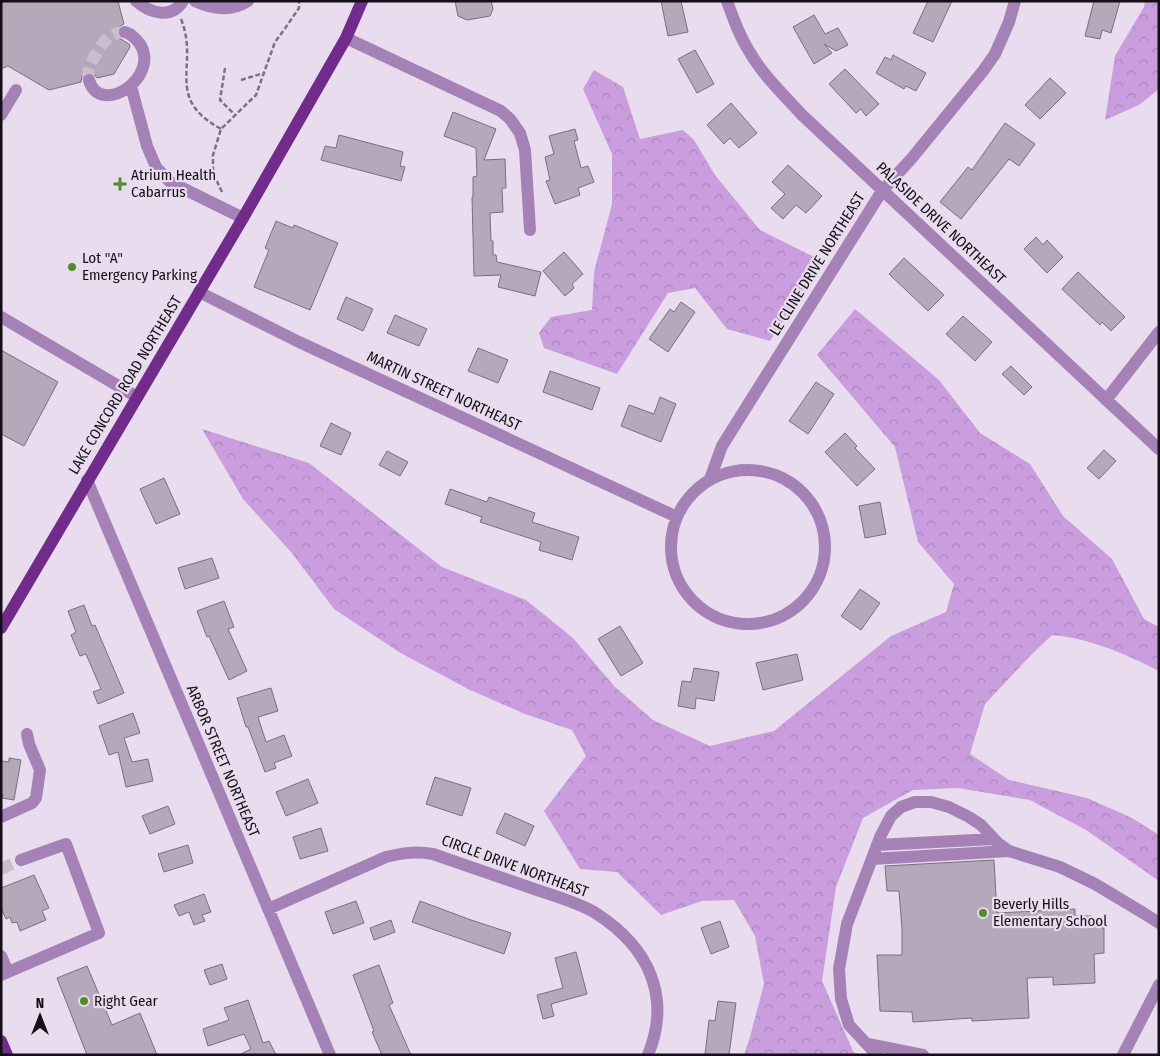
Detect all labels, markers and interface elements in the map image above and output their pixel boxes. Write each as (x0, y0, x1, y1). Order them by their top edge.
street label: PALASIDE DRIVE NORTHEAST (873, 158, 1010, 288)
place label: Atrium Health Cabarrus (131, 166, 216, 201)
marker: Atrium Health Cabarrus (113, 177, 127, 191)
street label: LE CLINE DRIVE NORTHEAST (766, 189, 869, 339)
place label: Lot "A" Emergency Parking (82, 249, 197, 284)
marker: Lot "A" Emergency Parking (66, 261, 78, 273)
street label: LAKE CONCORD ROAD NORTHEAST (65, 293, 186, 477)
street label: MARTIN STREET NORTHEAST (364, 347, 524, 435)
street label: ARBOR STREET NORTHEAST (183, 682, 263, 840)
street label: CIRCLE DRIVE NORTHEAST (439, 831, 591, 901)
place label: Beverly Hills Elementary School (993, 895, 1107, 930)
marker: Beverly Hills Elementary School (977, 907, 989, 919)
north arrow (15, 991, 65, 1041)
place label: Right Gear (94, 992, 159, 1010)
text: N (36, 995, 44, 1012)
marker: Right Gear (78, 995, 90, 1007)

